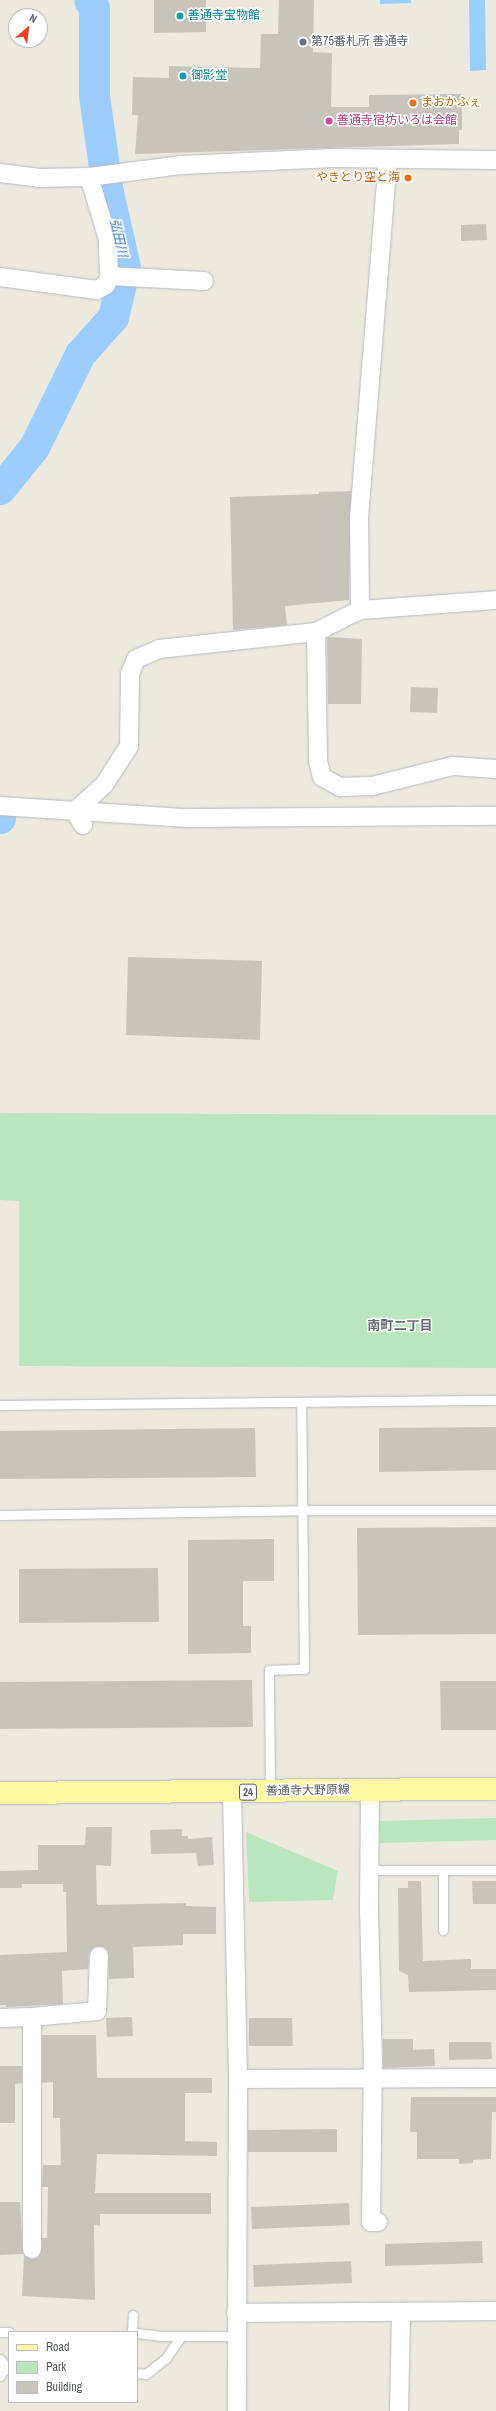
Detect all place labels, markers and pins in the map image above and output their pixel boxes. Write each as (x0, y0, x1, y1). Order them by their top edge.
place label: 善通寺宝物館 (188, 9, 260, 23)
marker: 善通寺宝物館 (175, 11, 185, 21)
place label: 第75番札所 善通寺 (311, 35, 409, 49)
marker: 第75番札所 善通寺 (298, 37, 308, 47)
place label: 御影堂 (191, 69, 227, 83)
marker: 御影堂 (178, 71, 188, 81)
place label: まおかふぇ (421, 96, 481, 110)
marker: まおかふぇ (408, 98, 418, 108)
place label: 善通寺宿坊いろは会館 (337, 114, 457, 128)
marker: 善通寺宿坊いろは会館 (324, 116, 334, 126)
place label: やきとり空と海 (316, 171, 400, 185)
marker: やきとり空と海 (403, 173, 413, 183)

